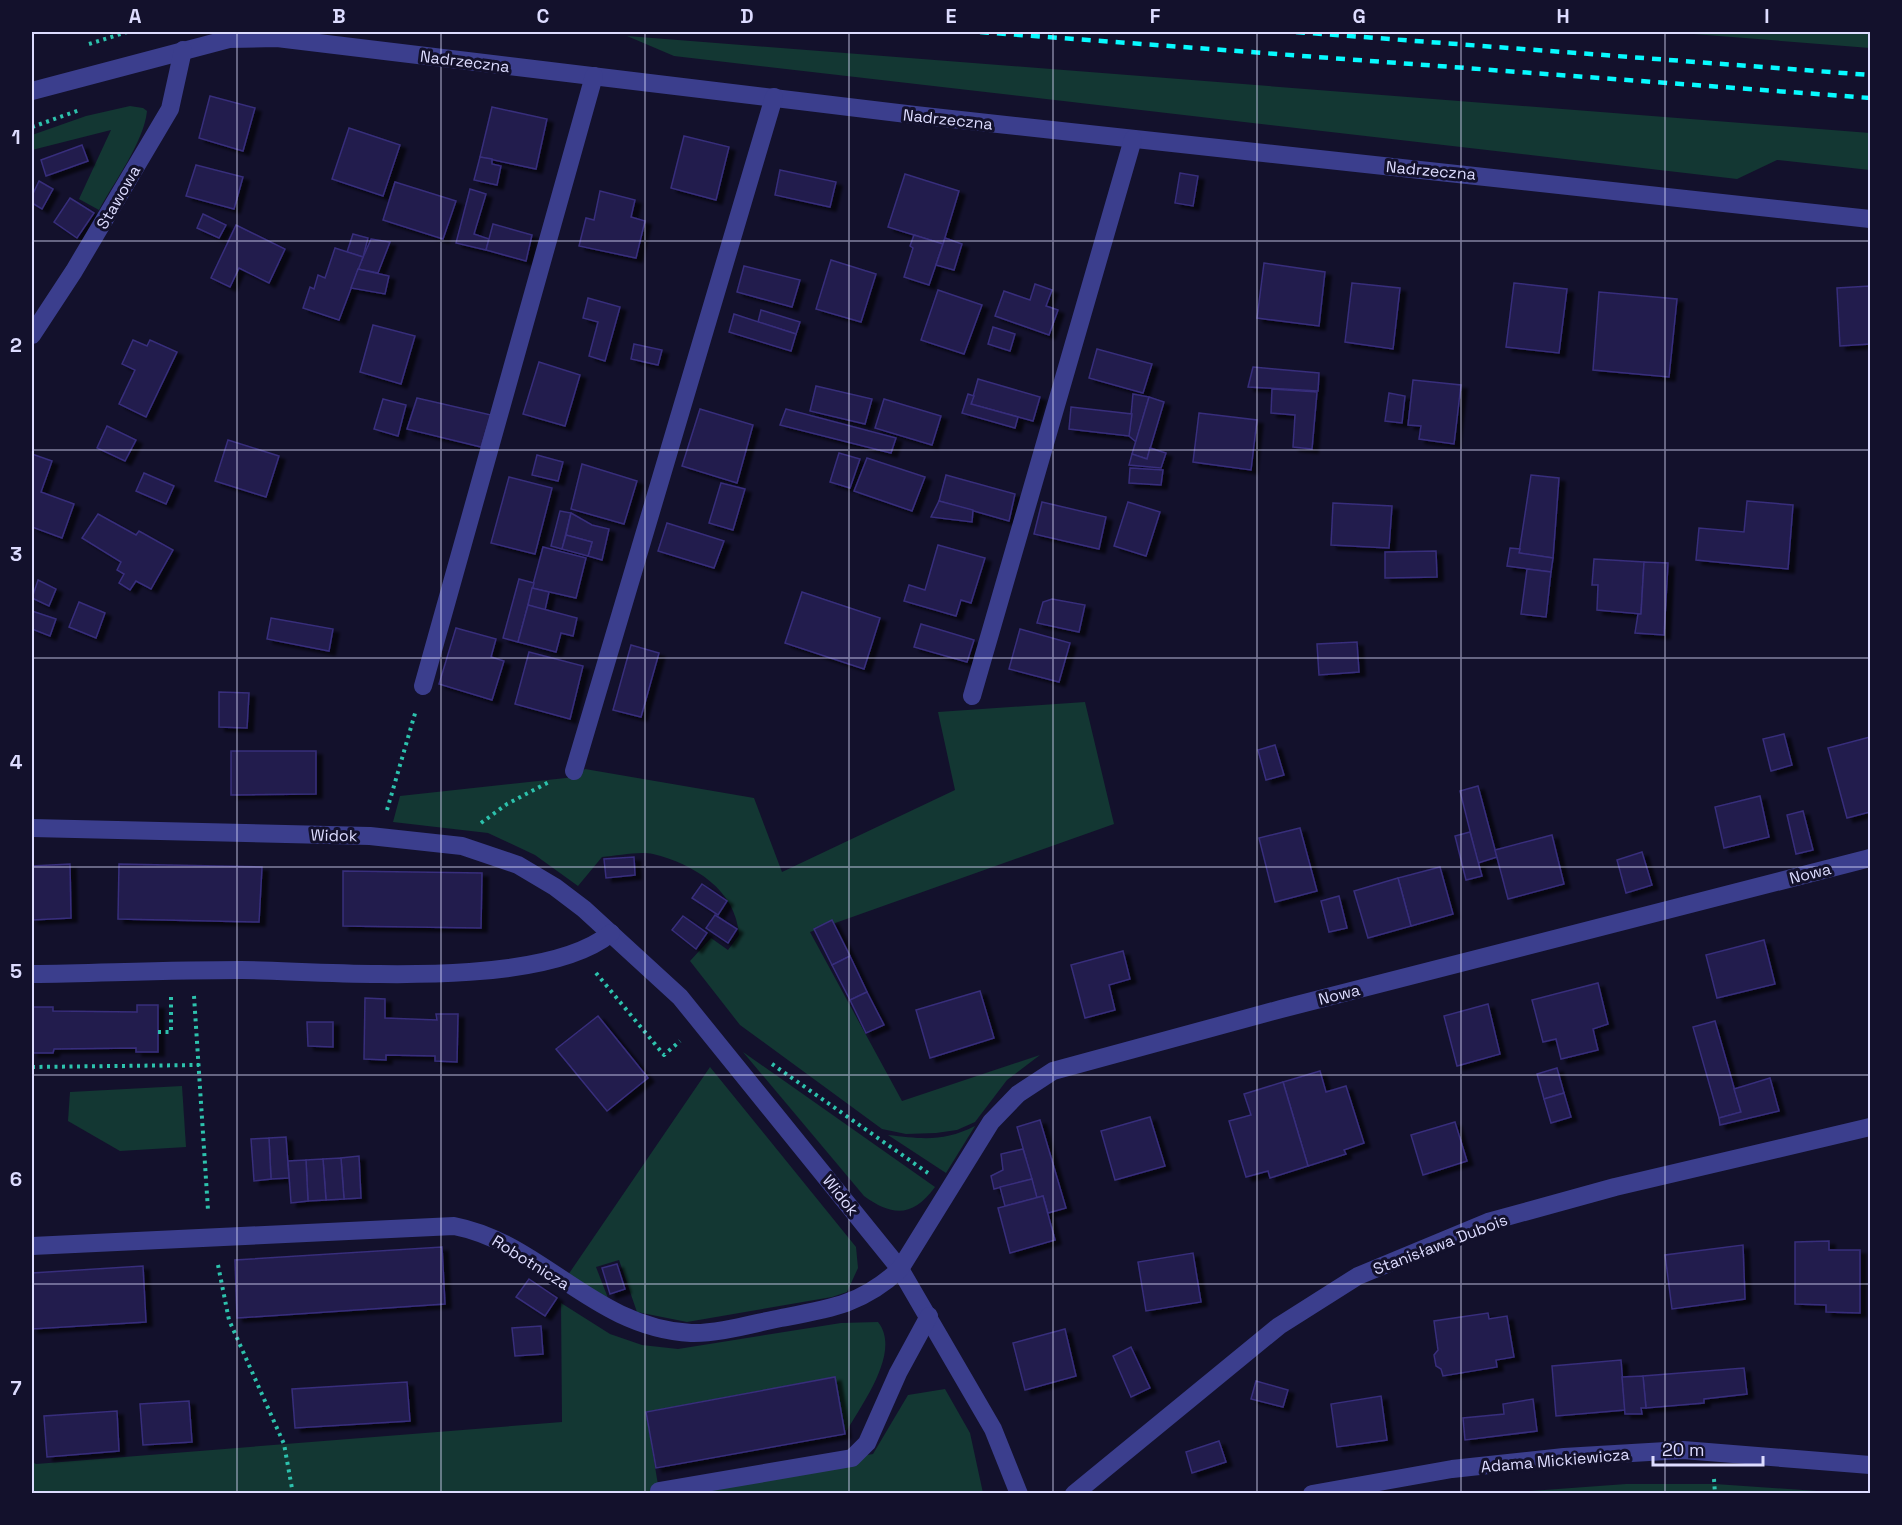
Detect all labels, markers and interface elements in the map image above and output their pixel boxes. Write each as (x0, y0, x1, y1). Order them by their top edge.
text: A (129, 3, 142, 29)
text: B (332, 3, 346, 29)
text: C (537, 3, 550, 29)
text: D (740, 3, 754, 29)
text: E (945, 3, 957, 29)
text: F (1150, 3, 1161, 29)
text: G (1352, 3, 1366, 29)
text: H (1556, 3, 1570, 29)
text: I (1764, 3, 1770, 29)
street label: Nadrzeczna (419, 46, 511, 77)
street label: Nadrzeczna (902, 104, 994, 135)
text: 1 (11, 124, 21, 150)
street label: Nadrzeczna (1385, 156, 1477, 185)
street label: Stawowa (92, 161, 145, 233)
text: 2 (10, 332, 22, 358)
text: 3 (10, 541, 22, 567)
text: 4 (10, 749, 23, 775)
street label: Widok (310, 825, 358, 846)
street label: Nowa (1787, 858, 1833, 889)
text: 5 (10, 958, 22, 984)
street label: Nowa (1316, 979, 1362, 1010)
text: 6 (10, 1166, 22, 1192)
street label: Widok (818, 1171, 864, 1220)
street label: Stanisława Dubois (1370, 1209, 1510, 1280)
street label: Robotnicza (488, 1230, 574, 1295)
text: 7 (10, 1375, 22, 1401)
scale bar (1653, 1429, 1762, 1467)
text: 20 m (1662, 1438, 1705, 1461)
street label: Adama Mickiewicza (1480, 1444, 1630, 1477)

